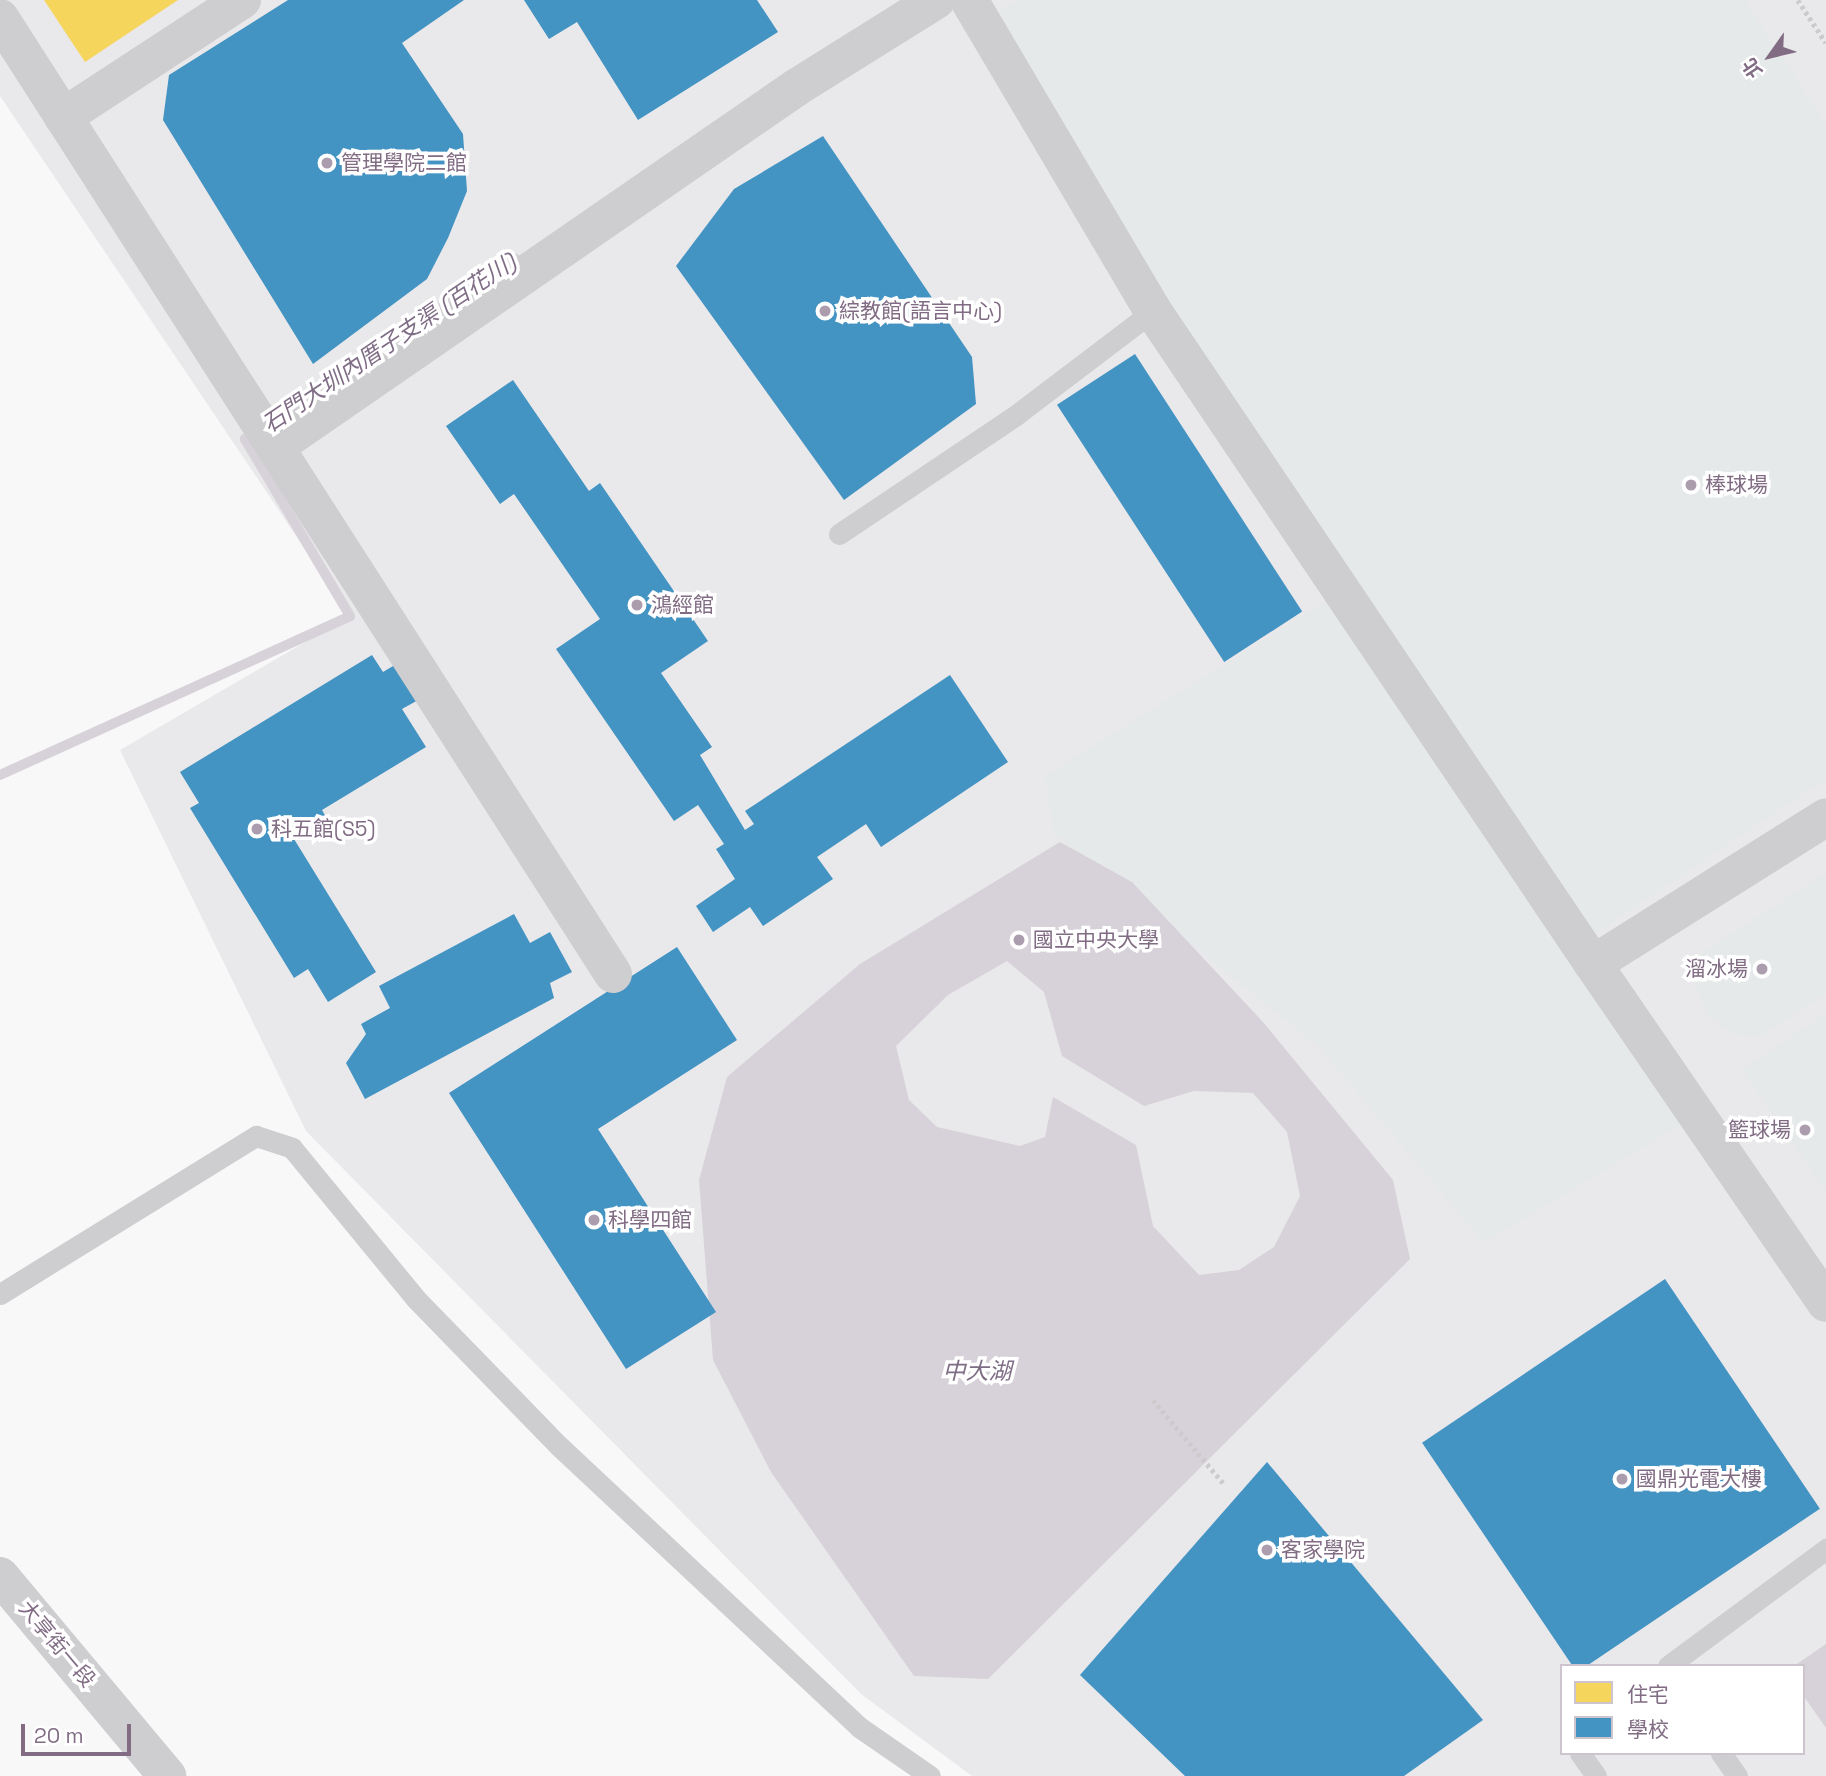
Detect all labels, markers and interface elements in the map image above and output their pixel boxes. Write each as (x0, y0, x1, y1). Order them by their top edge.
north arrow (1735, 21, 1805, 91)
text: 北 (1737, 53, 1768, 83)
place label: 管理學院二館 (341, 150, 467, 176)
marker: 管理學院二館 (319, 155, 335, 171)
water label: 石門大圳內厝子支渠 (百花川) (257, 248, 521, 438)
place label: 綜教館(語言中心) (839, 298, 1002, 324)
marker: 綜教館(語言中心) (817, 303, 833, 319)
place label: 棒球場 (1705, 472, 1768, 498)
marker: 棒球場 (1683, 477, 1699, 493)
place label: 鴻經館 (651, 592, 714, 618)
marker: 鴻經館 (629, 597, 645, 613)
place label: 科五館(S5) (271, 816, 375, 842)
marker: 科五館(S5) (249, 821, 265, 837)
place label: 國立中央大學 (1033, 927, 1159, 953)
marker: 國立中央大學 (1011, 932, 1027, 948)
place label: 溜冰場 (1685, 956, 1748, 982)
marker: 溜冰場 (1754, 961, 1770, 977)
place label: 籃球場 (1728, 1117, 1791, 1143)
marker: 籃球場 (1797, 1122, 1813, 1138)
place label: 科學四館 (608, 1207, 692, 1233)
marker: 科學四館 (586, 1212, 602, 1228)
water label: 中大湖 (943, 1357, 1011, 1385)
place label: 國鼎光電大樓 (1636, 1466, 1762, 1492)
marker: 國鼎光電大樓 (1614, 1471, 1630, 1487)
place label: 客家學院 (1281, 1537, 1365, 1563)
marker: 客家學院 (1259, 1542, 1275, 1558)
street label: 大享街一段 (14, 1596, 100, 1692)
legend (1560, 1664, 1805, 1755)
text: 住宅 (1627, 1681, 1669, 1708)
scale bar (24, 1710, 135, 1754)
text: 學校 (1627, 1716, 1669, 1743)
text: 20 m (34, 1722, 84, 1749)

